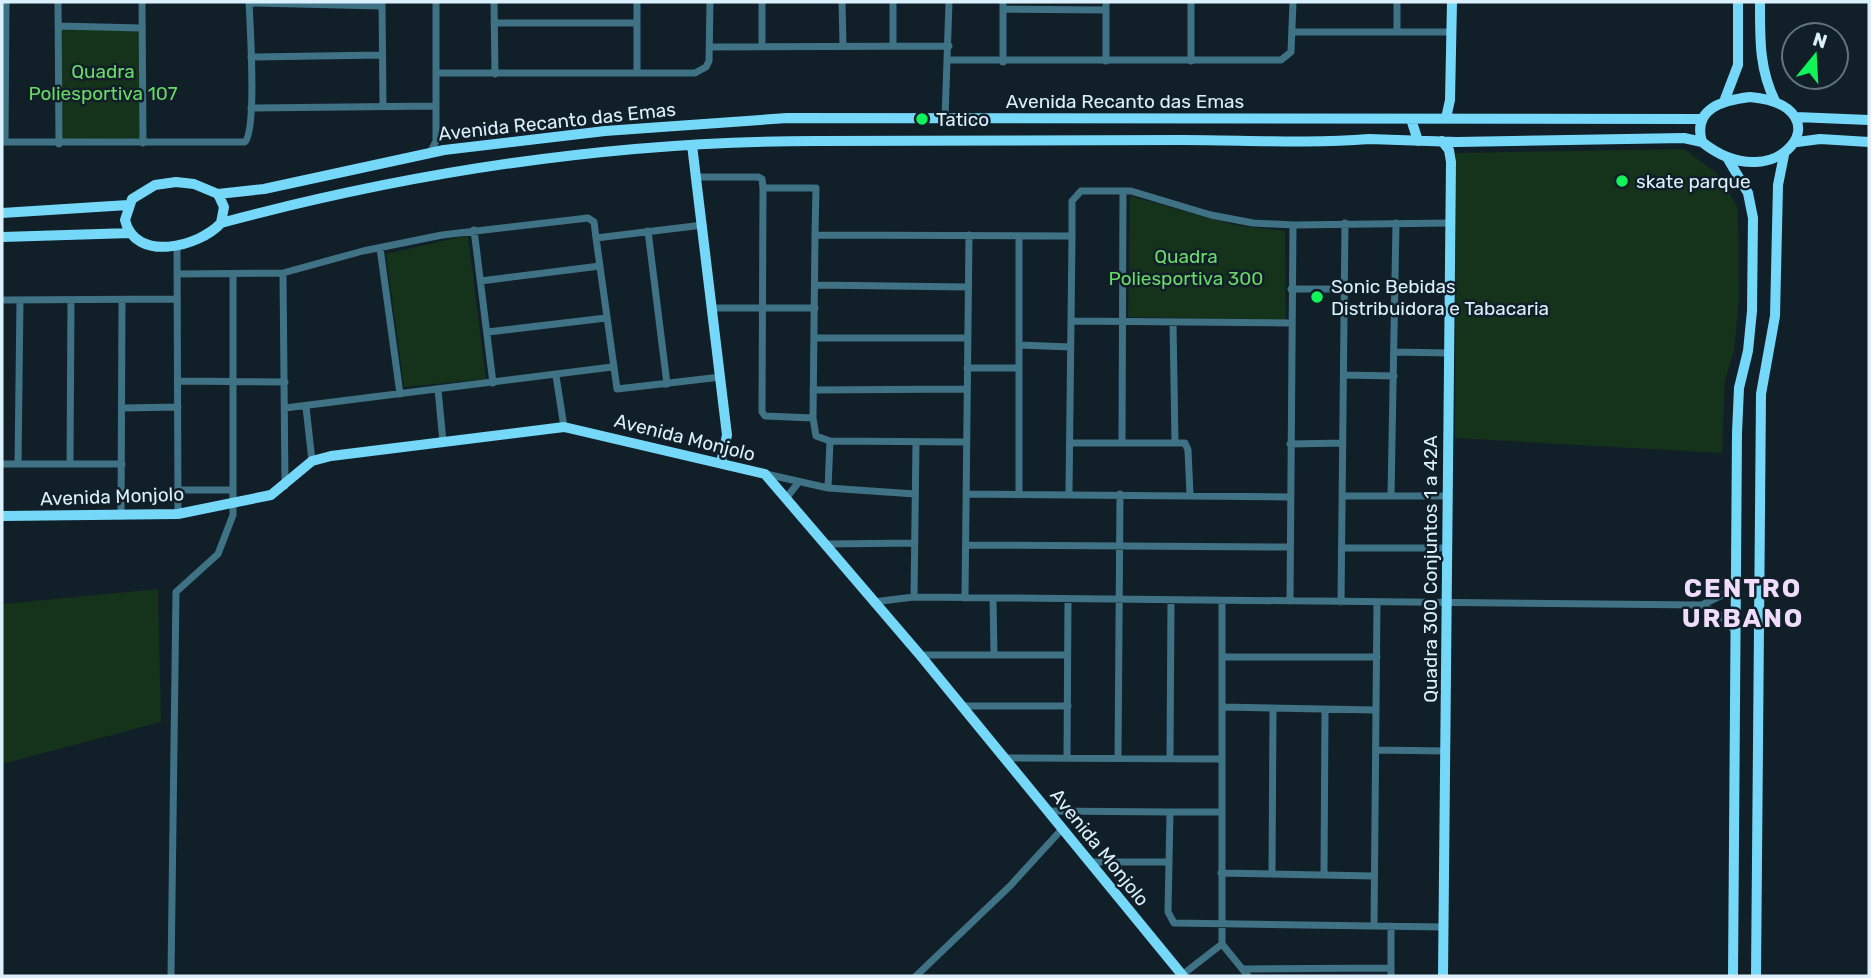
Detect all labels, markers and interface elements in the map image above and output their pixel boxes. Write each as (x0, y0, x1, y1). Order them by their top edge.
north arrow (1780, 21, 1850, 91)
text: N (1810, 27, 1830, 53)
park label: Quadra Poliesportiva 107 (28, 60, 178, 105)
street label: Avenida Recanto das Emas (1006, 90, 1244, 113)
street label: Avenida Recanto das Emas (437, 98, 677, 145)
place label: Tatico (936, 108, 989, 131)
marker: Tatico (914, 111, 930, 127)
place label: skate parque (1636, 170, 1751, 193)
marker: skate parque (1614, 173, 1630, 189)
park label: Quadra Poliesportiva 300 (1109, 245, 1263, 290)
place label: Sonic Bebidas Distribuidora e Tabacaria (1331, 275, 1549, 320)
marker: Sonic Bebidas Distribuidora e Tabacaria (1309, 289, 1325, 305)
street label: Avenida Monjolo (612, 409, 758, 466)
street label: Quadra 300 Conjuntos 1 a 42A (1419, 435, 1442, 703)
street label: Avenida Monjolo (40, 482, 185, 511)
district label: CENTRO URBANO (1682, 573, 1804, 634)
street label: Avenida Monjolo (1045, 784, 1154, 911)

